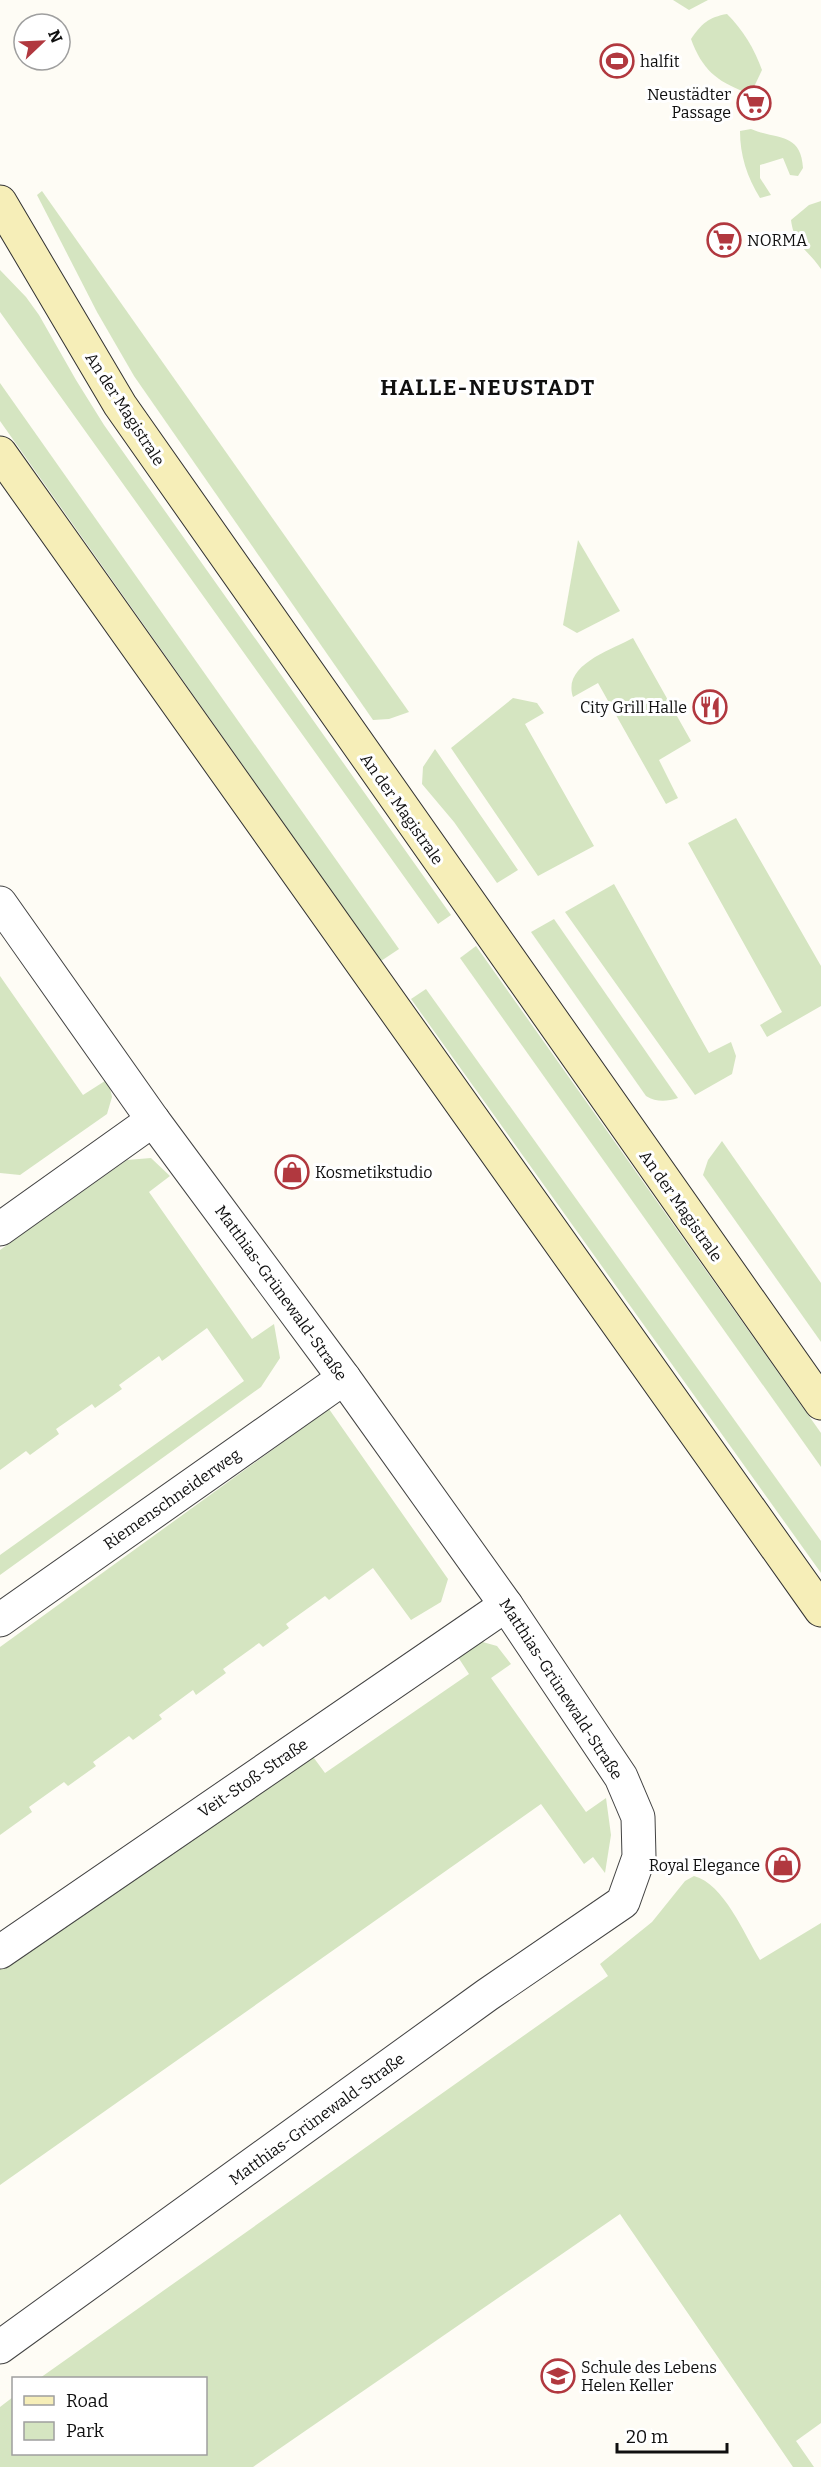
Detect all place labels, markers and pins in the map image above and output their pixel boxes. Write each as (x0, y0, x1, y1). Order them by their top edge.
sports icon: halfit (599, 43, 635, 79)
place label: halfit (640, 52, 680, 71)
place label: Neustädter Passage (647, 85, 731, 122)
supermarket icon: Neustädter Passage (736, 85, 772, 121)
supermarket icon: NORMA (706, 222, 742, 258)
place label: NORMA (747, 231, 808, 250)
restaurant icon: City Grill Halle (692, 689, 728, 725)
place label: City Grill Halle (580, 698, 687, 717)
shop icon: Kosmetikstudio (274, 1154, 310, 1190)
place label: Kosmetikstudio (315, 1163, 432, 1182)
shop icon: Royal Elegance (765, 1847, 801, 1883)
place label: Royal Elegance (649, 1856, 760, 1875)
school or university icon: Schule des Lebens Helen Keller (540, 2358, 576, 2394)
place label: Schule des Lebens Helen Keller (581, 2358, 717, 2395)

